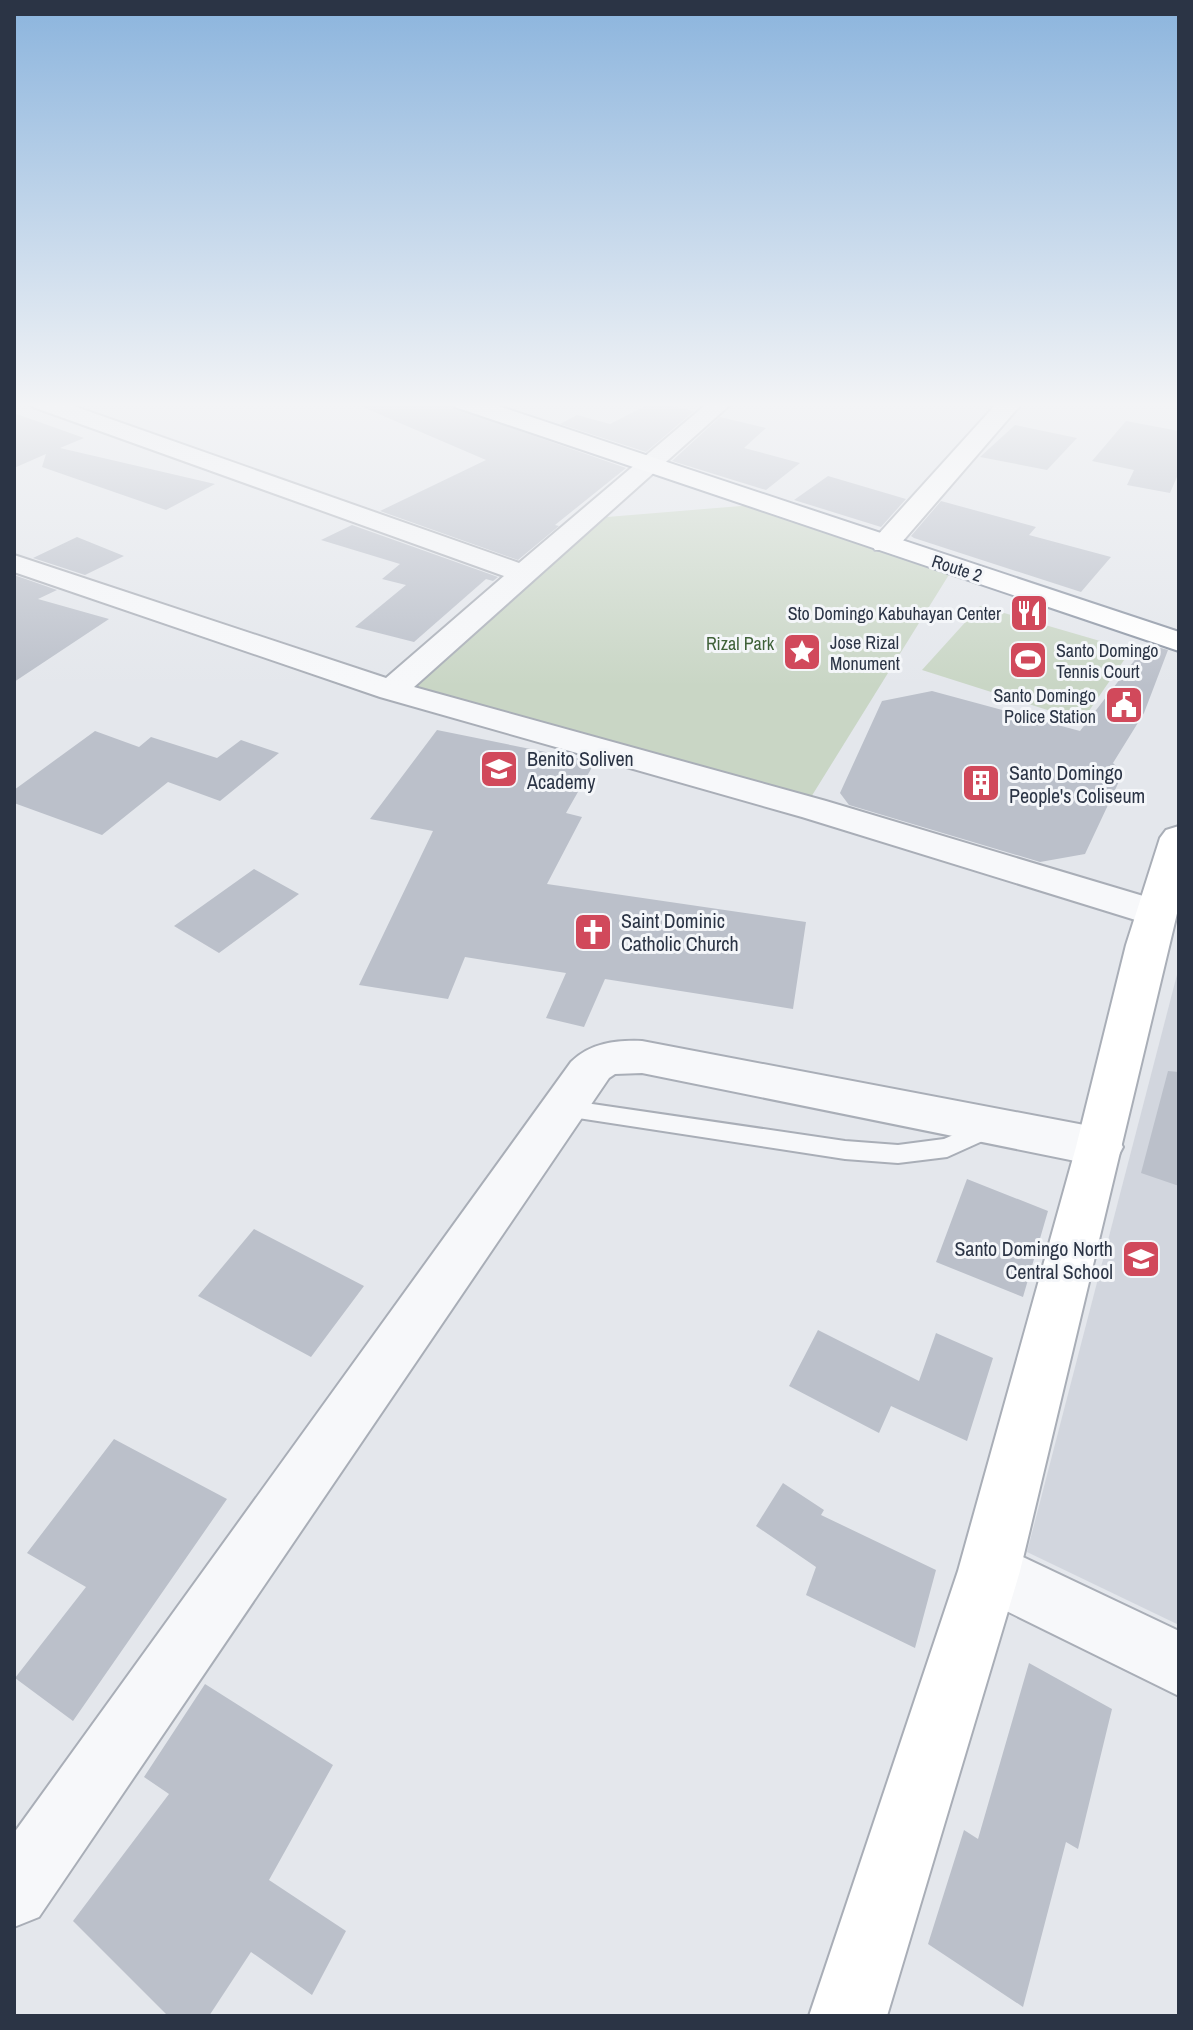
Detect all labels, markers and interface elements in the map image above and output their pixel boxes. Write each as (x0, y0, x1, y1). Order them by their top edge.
street label: Route 2 (929, 548, 985, 588)
restaurant icon: Sto Domingo Kabuhayan Center (1008, 592, 1050, 634)
place label: Sto Domingo Kabuhayan Center (788, 601, 1001, 626)
place label: Jose Rizal Monument (830, 630, 900, 676)
park label: Rizal Park (706, 631, 775, 656)
place icon: Jose Rizal Monument (781, 631, 823, 673)
place label: Santo Domingo Tennis Court (1056, 638, 1159, 684)
sports icon: Santo Domingo Tennis Court (1007, 639, 1049, 681)
place label: Santo Domingo Police Station (993, 683, 1096, 729)
public building icon: Santo Domingo Police Station (1103, 684, 1145, 726)
place label: Benito Soliven Academy (526, 745, 634, 795)
school or university icon: Benito Soliven Academy (478, 748, 520, 790)
place label: Santo Domingo People's Coliseum (1009, 759, 1145, 809)
building icon: Santo Domingo People's Coliseum (960, 762, 1002, 804)
place label: Saint Dominic Catholic Church (621, 907, 739, 957)
church icon: Saint Dominic Catholic Church (572, 911, 614, 953)
place label: Santo Domingo North Central School (954, 1235, 1113, 1285)
school or university icon: Santo Domingo North Central School (1120, 1238, 1162, 1280)

